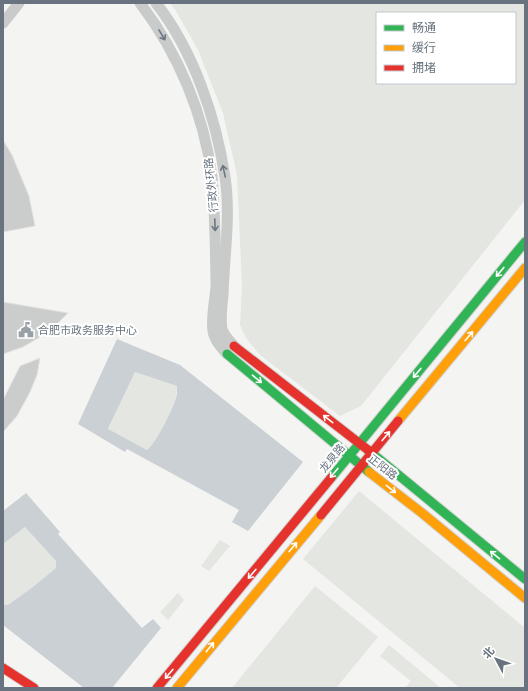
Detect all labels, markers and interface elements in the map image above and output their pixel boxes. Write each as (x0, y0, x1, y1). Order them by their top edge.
legend (376, 12, 516, 84)
text: 畅通 (412, 20, 436, 36)
one-way arrow (158, 29, 166, 41)
text: 缓行 (412, 40, 436, 56)
text: 拥堵 (412, 60, 436, 76)
street label: 行政外环路 (201, 157, 221, 213)
one-way arrow (220, 165, 228, 178)
one-way arrow (211, 218, 218, 231)
one-way arrow (496, 267, 505, 278)
public building icon: 合肥市政务服务中心 (17, 321, 35, 339)
place label: 合肥市政务服务中心 (38, 323, 137, 337)
one-way arrow (464, 330, 473, 341)
one-way arrow (413, 367, 422, 378)
one-way arrow (252, 375, 263, 384)
one-way arrow (323, 415, 334, 424)
one-way arrow (381, 430, 390, 441)
street label: 龙泉路 (316, 441, 348, 475)
street label: 正阳路 (366, 451, 400, 483)
one-way arrow (330, 468, 339, 479)
one-way arrow (386, 485, 397, 494)
one-way arrow (289, 541, 298, 552)
one-way arrow (489, 550, 500, 559)
one-way arrow (247, 568, 256, 579)
north arrow (476, 639, 516, 679)
one-way arrow (206, 642, 215, 652)
text: 北 (480, 644, 497, 661)
one-way arrow (164, 669, 173, 679)

